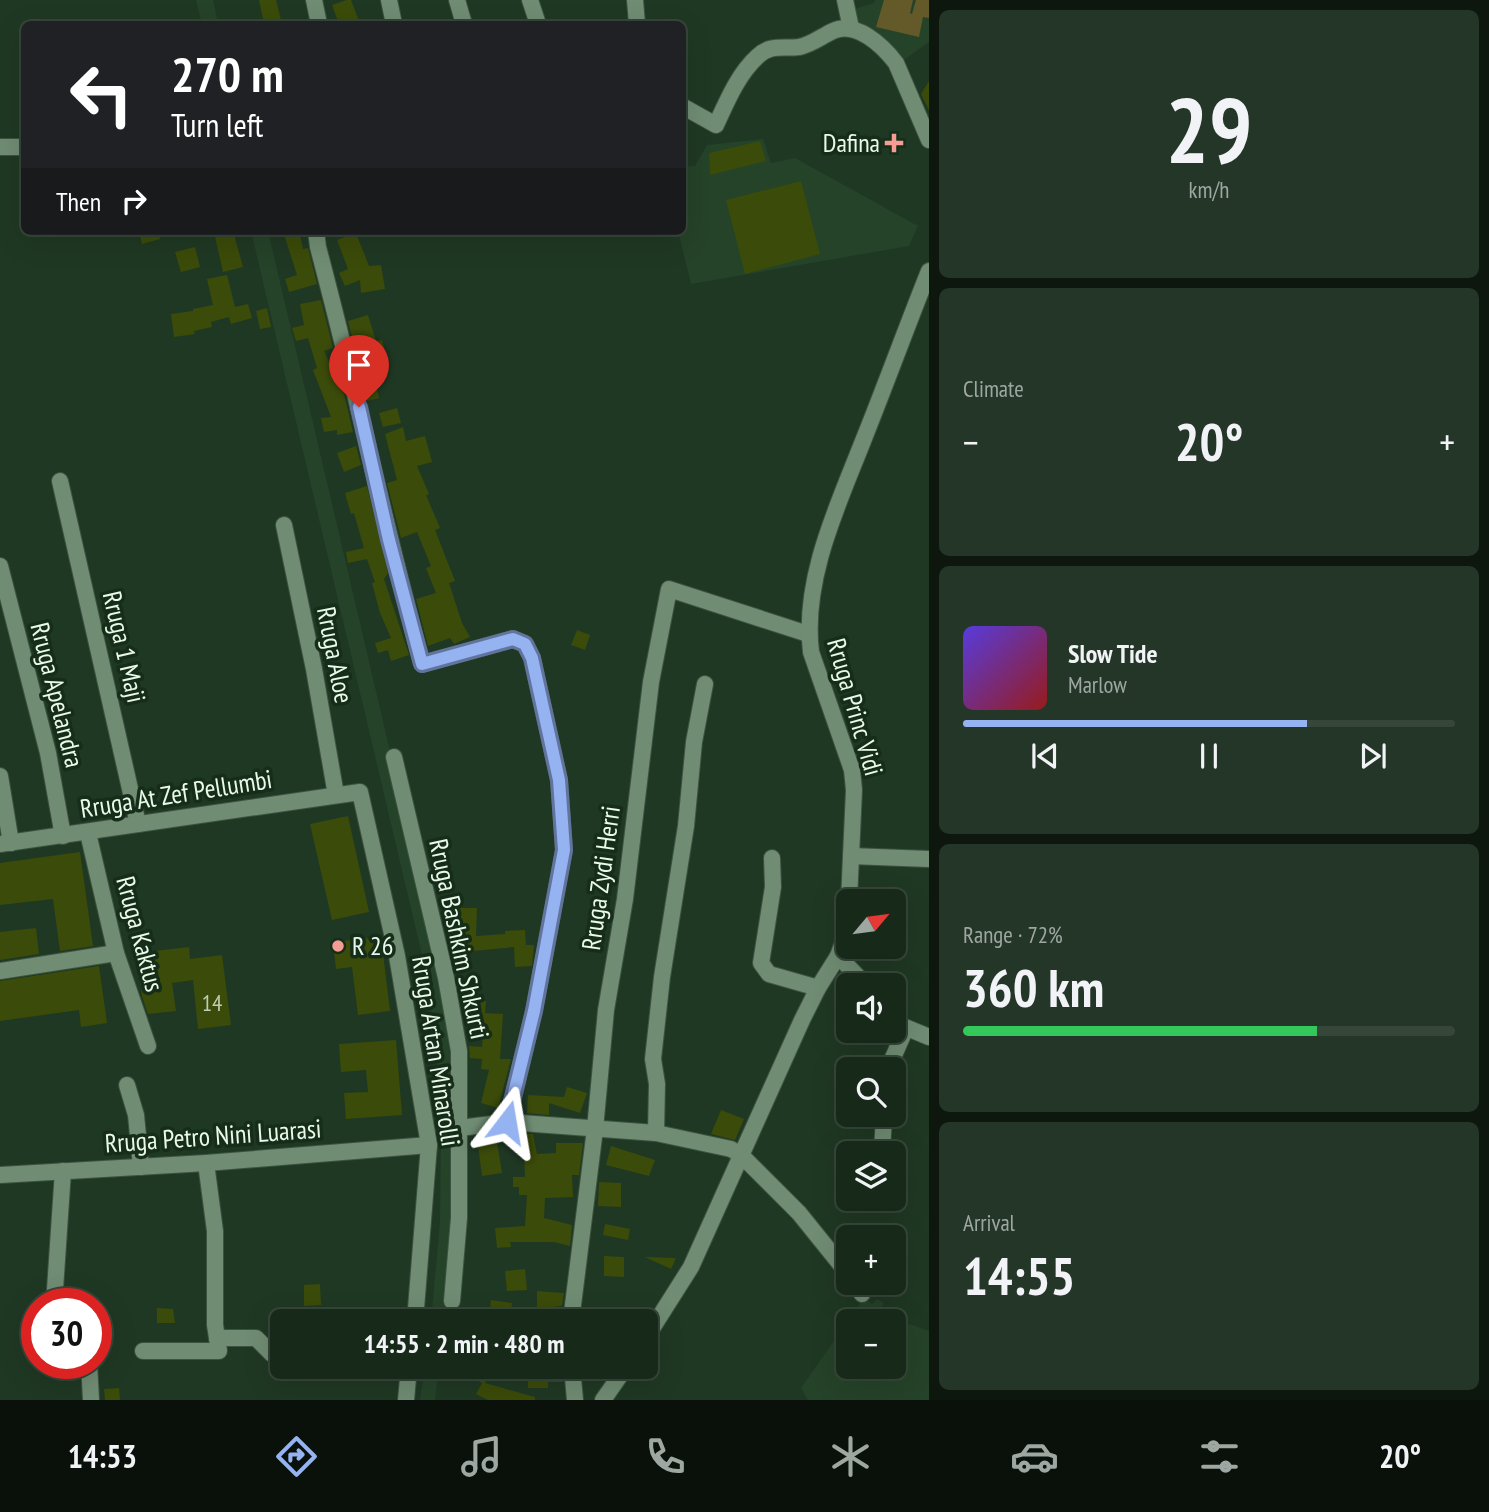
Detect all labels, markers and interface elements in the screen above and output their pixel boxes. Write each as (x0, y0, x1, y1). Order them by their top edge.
text: 270 m (171, 42, 284, 106)
icon: left (56, 49, 147, 140)
text: 29 (1166, 70, 1253, 188)
text: Turn left (171, 104, 263, 146)
place label: Dafina (823, 126, 880, 159)
marker: Dafina (886, 135, 902, 151)
text: km/h (1189, 175, 1229, 204)
icon: right (115, 182, 153, 220)
text: Then (56, 185, 101, 218)
pin (329, 335, 389, 407)
icon: arrive (340, 346, 378, 384)
text: Climate (963, 374, 1024, 403)
text: 20° (1175, 408, 1243, 475)
text: − (963, 417, 979, 466)
text: + (1439, 417, 1455, 466)
street label: Rruga 1 Maji (96, 588, 153, 706)
street label: Rruga Aloe (310, 604, 361, 706)
street label: Rruga Apelandra (24, 619, 91, 771)
street label: Rruga Princ Vidi (820, 634, 891, 779)
text: Slow Tide (1068, 637, 1158, 670)
text: Marlow (1068, 670, 1127, 699)
icon: previous (1026, 737, 1064, 775)
icon: pause (1190, 737, 1228, 775)
icon: next (1354, 737, 1392, 775)
street label: Rruga At Zef Pellumbi (78, 762, 274, 825)
street label: Rruga Zydi Herri (574, 804, 627, 952)
street label: Rruga Bashkim Shkurti (422, 836, 497, 1042)
street label: Rruga Kaktus (109, 873, 172, 995)
north arrow (836, 889, 906, 959)
map controls (836, 889, 906, 1379)
text: Range · 72% (963, 920, 1063, 949)
place label: R 26 (352, 929, 393, 962)
marker: R 26 (330, 938, 346, 954)
street label: Rruga Artan Minarolli (405, 954, 468, 1148)
text: 360 km (963, 954, 1104, 1021)
button: sound (836, 973, 906, 1043)
house number: 14 (202, 988, 222, 1017)
button: search (836, 1057, 906, 1127)
position arrow (470, 1085, 544, 1159)
street label: Rruga Petro Nini Luarasi (104, 1111, 322, 1160)
button: layers (836, 1141, 906, 1211)
text: Arrival (963, 1208, 1015, 1237)
button: + (836, 1225, 906, 1295)
text: 14:55 (963, 1242, 1075, 1309)
speed limit sign: 30 (21, 1288, 112, 1379)
button: − (836, 1309, 906, 1379)
text: 14:55 · 2 min · 480 m (364, 1327, 564, 1360)
icon: directions (272, 1432, 321, 1481)
icon: music (457, 1432, 506, 1481)
icon: phone (641, 1432, 690, 1481)
icon: climate (826, 1432, 875, 1481)
icon: car (1010, 1432, 1059, 1481)
icon: filters (1195, 1432, 1244, 1481)
text: 14:53 (68, 1435, 137, 1477)
text: 20° (1379, 1435, 1421, 1477)

